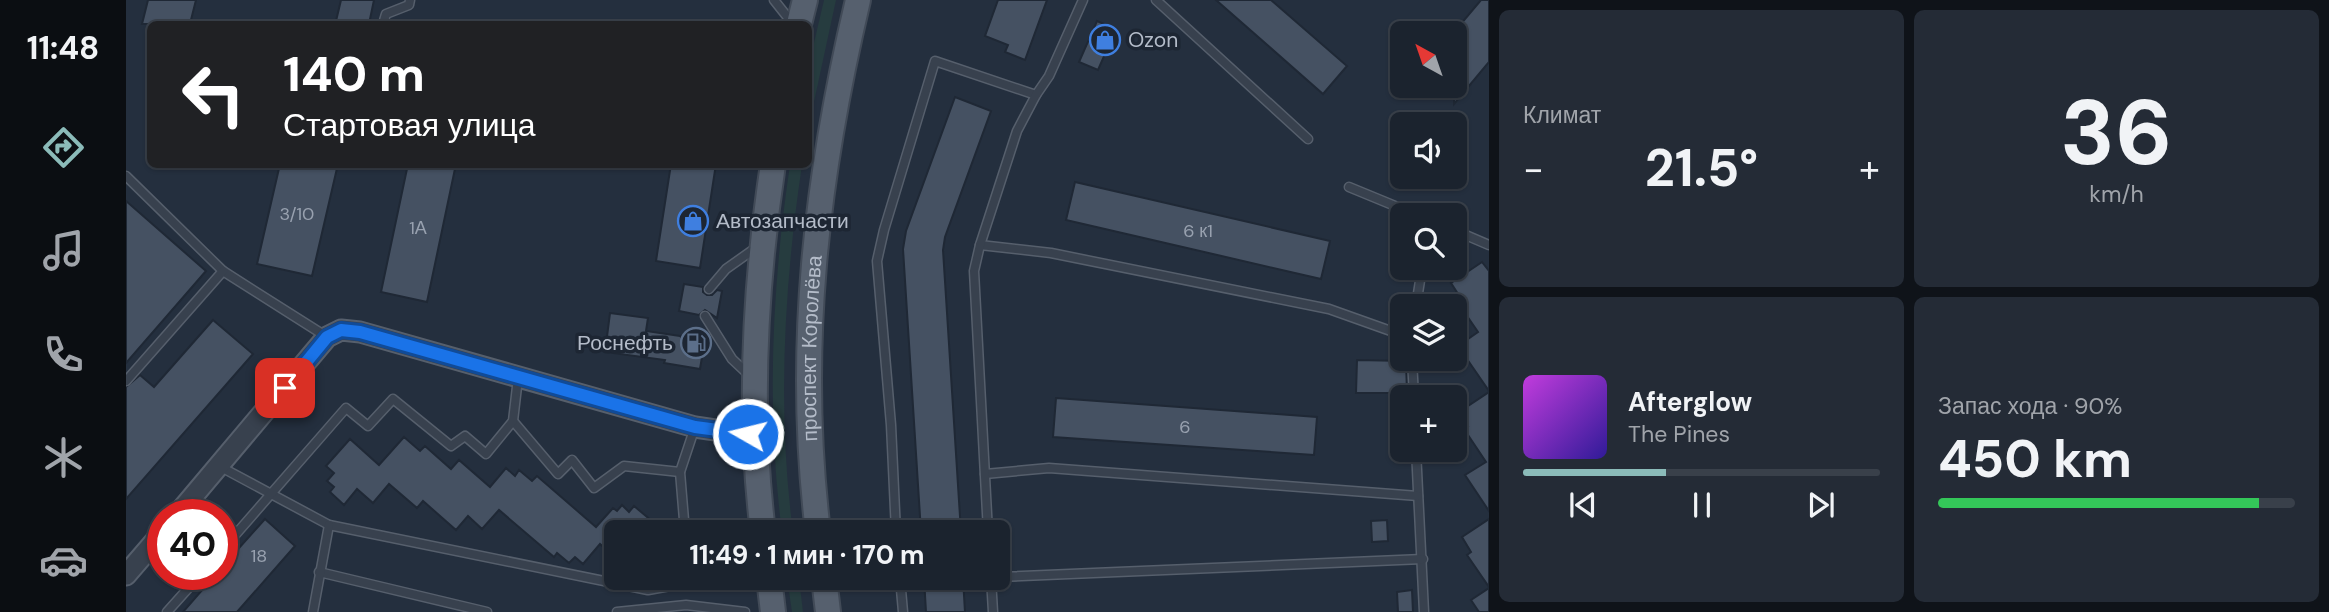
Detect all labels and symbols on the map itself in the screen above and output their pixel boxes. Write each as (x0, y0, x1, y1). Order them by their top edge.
north arrow (1390, 21, 1466, 98)
shop icon: Ozon (1088, 23, 1122, 57)
place label: Ozon (1128, 26, 1178, 54)
house number: 3/10 (280, 202, 314, 226)
shop icon: Автозапчасти (676, 204, 710, 238)
place label: Автозапчасти (716, 207, 849, 235)
house number: 1А (409, 216, 427, 240)
house number: 6 к1 (1183, 219, 1213, 243)
street label: проспект Королёва (795, 254, 829, 442)
fuel station icon: Роснефть (679, 326, 713, 360)
place label: Роснефть (577, 329, 673, 357)
pin (255, 358, 315, 418)
position arrow (711, 397, 785, 471)
house number: 6 (1179, 415, 1191, 439)
speed limit sign: 40 (147, 499, 238, 590)
house number: 18 (251, 544, 267, 568)

